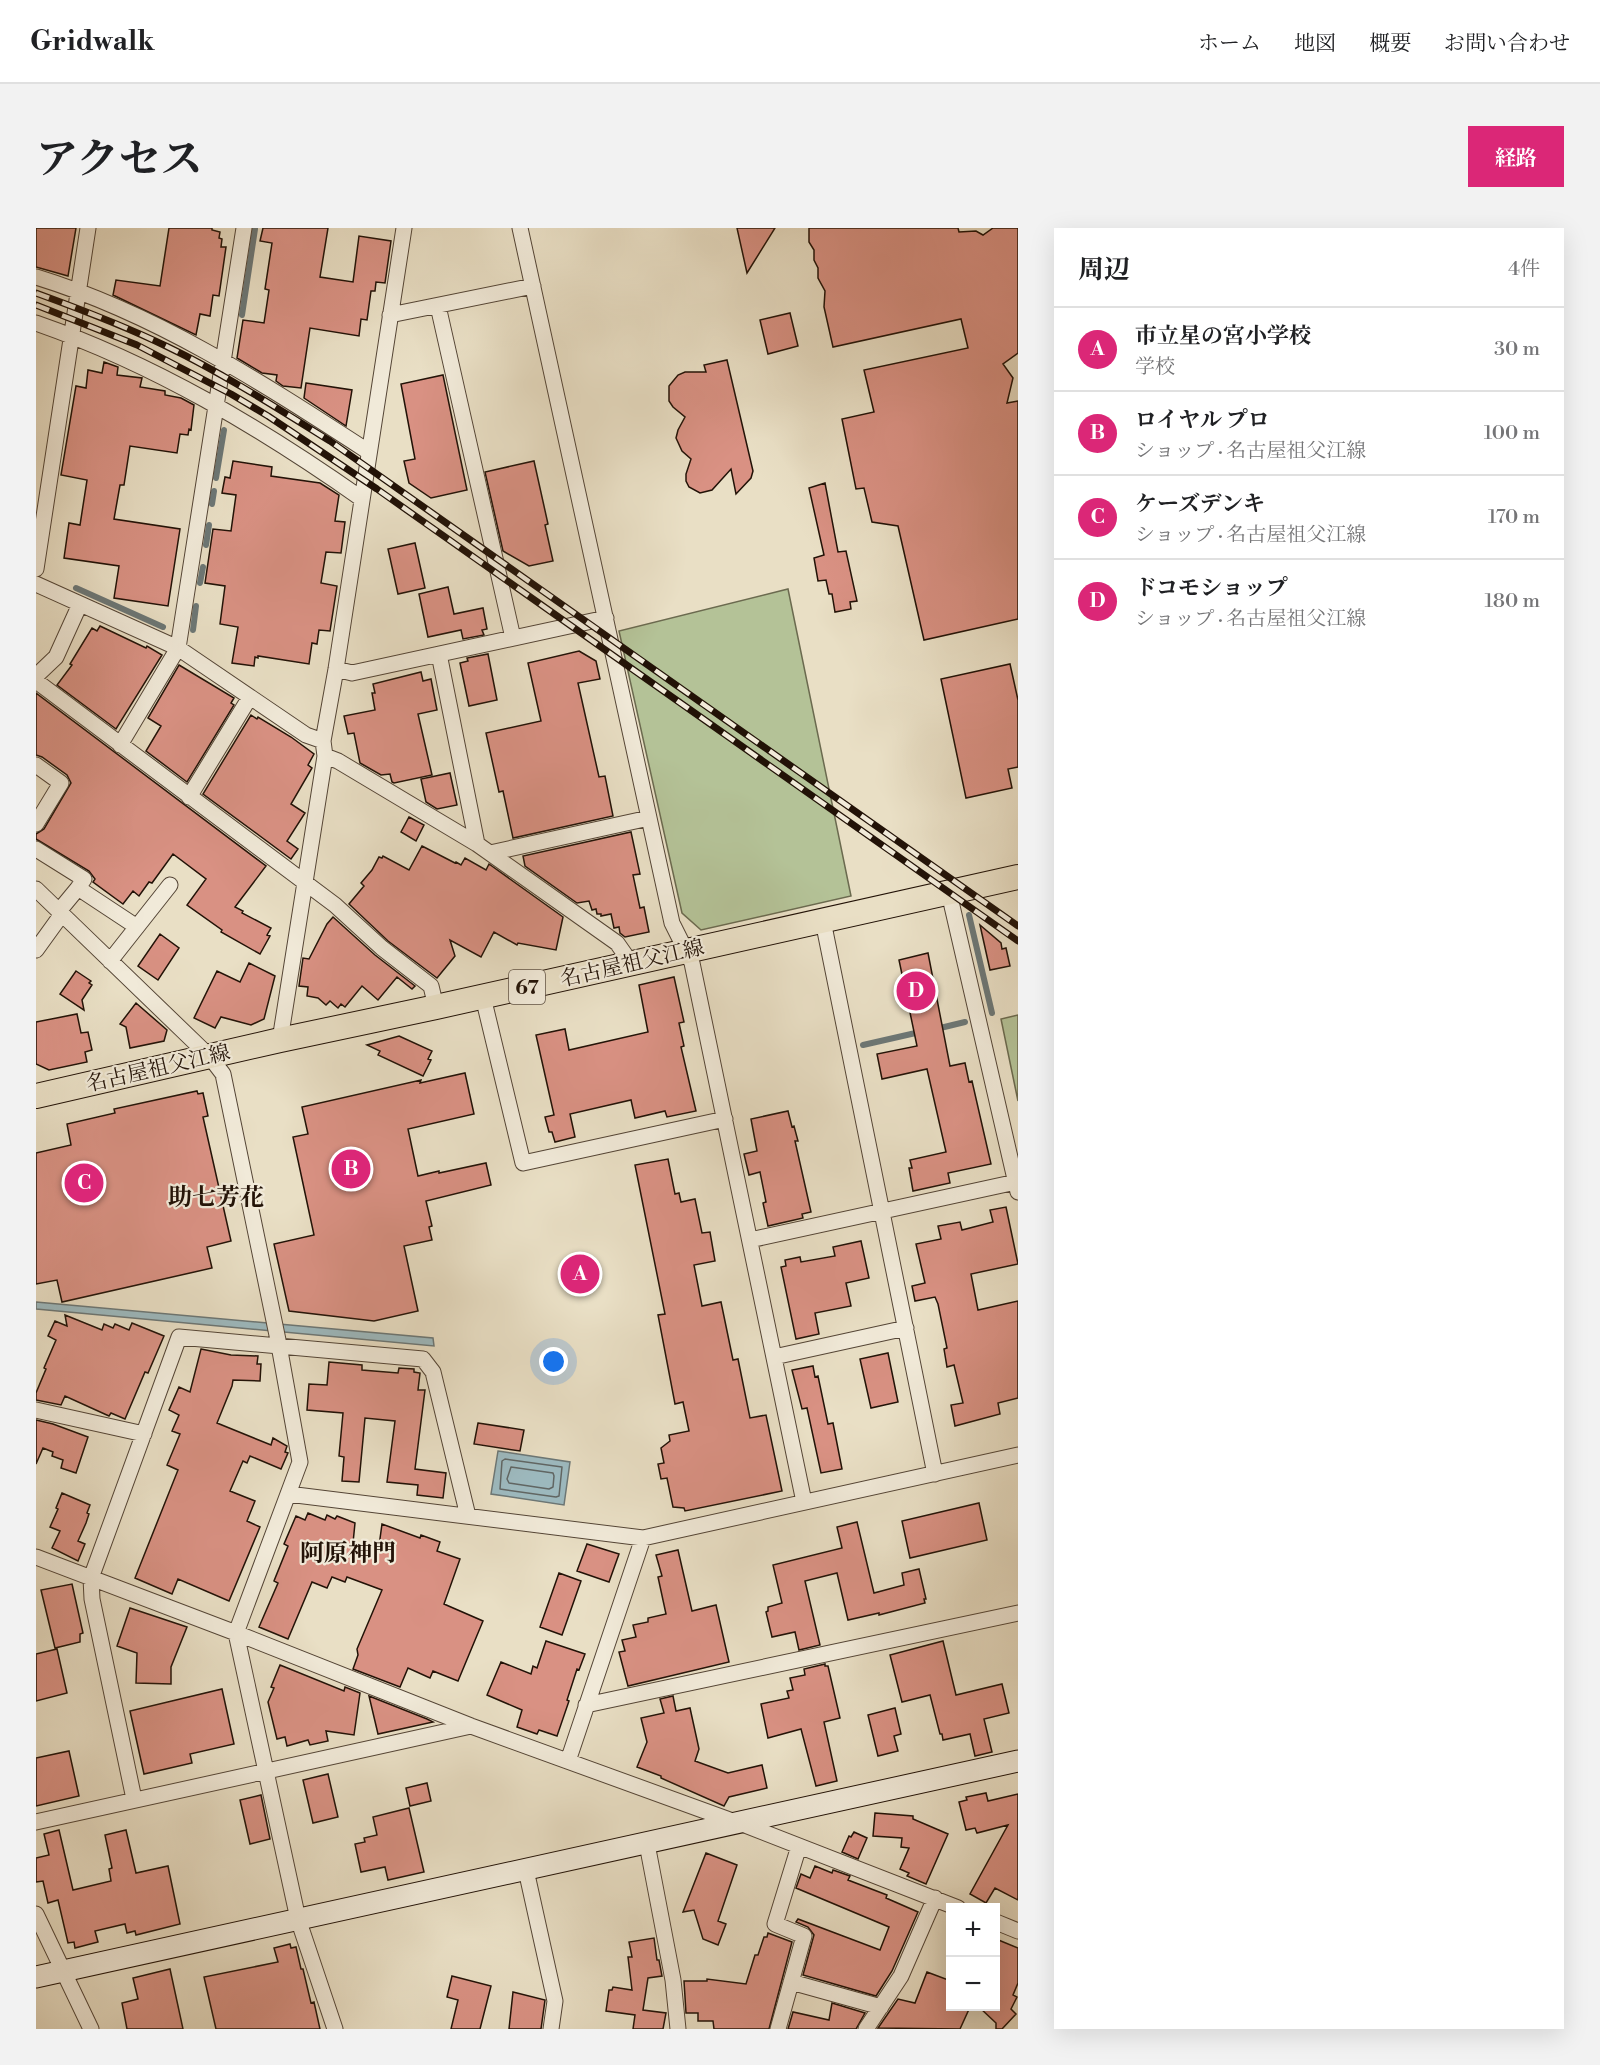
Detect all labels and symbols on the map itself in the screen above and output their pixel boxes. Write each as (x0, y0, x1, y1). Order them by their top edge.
street label: 名古屋祖父江線 (558, 935, 707, 993)
pin: D (896, 968, 936, 1014)
road number: 67 (509, 970, 545, 1004)
street label: 名古屋祖父江線 (84, 1040, 233, 1098)
pin: B (332, 1146, 370, 1192)
pin: C (64, 1160, 104, 1206)
district label: 助七芳花 (168, 1183, 264, 1213)
pin: A (560, 1252, 600, 1296)
your location (539, 1347, 568, 1376)
district label: 阿原神門 (300, 1539, 396, 1569)

